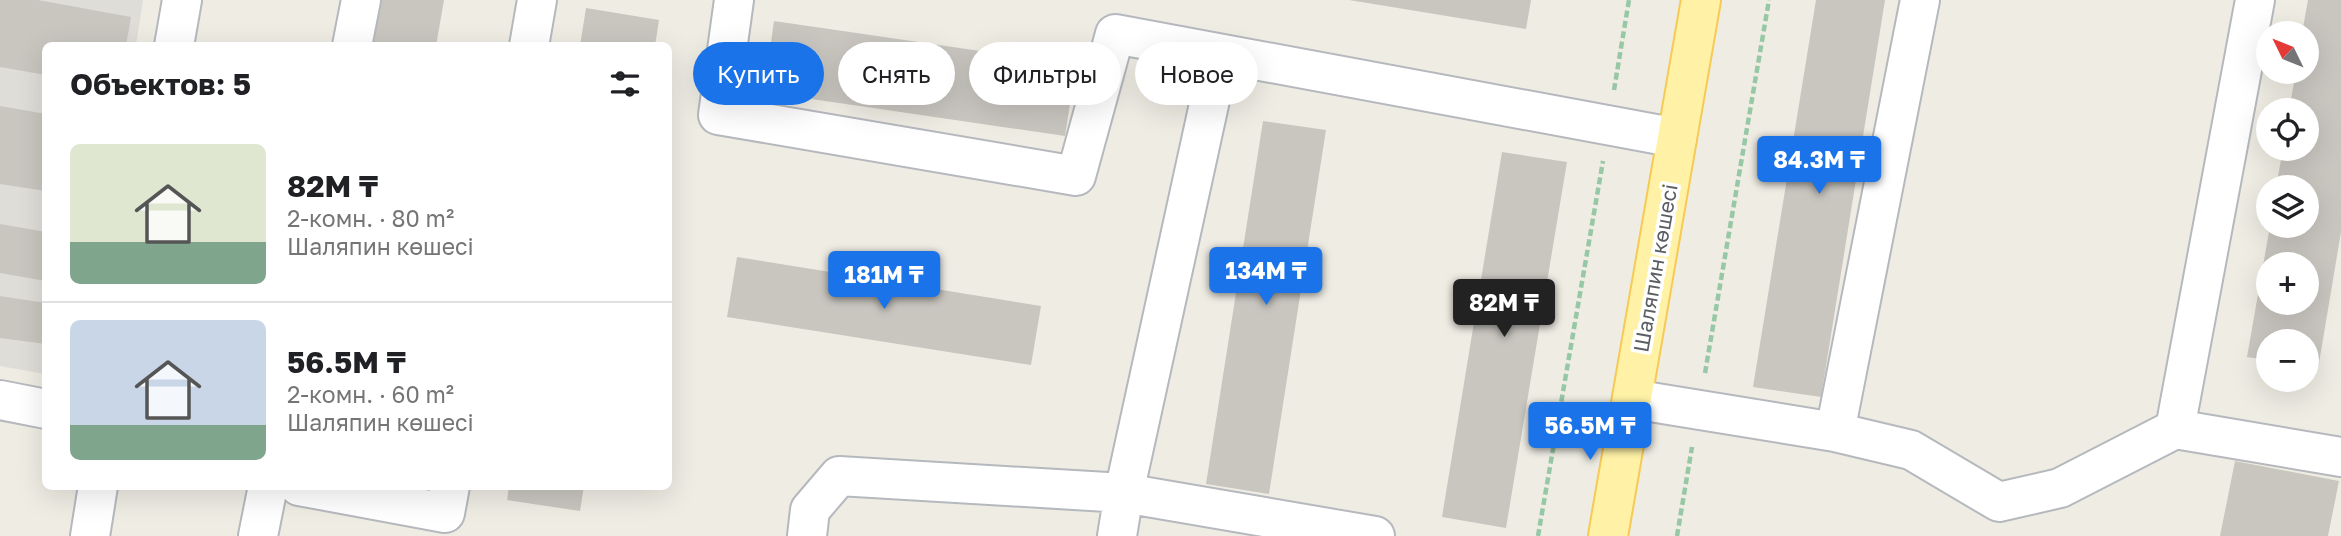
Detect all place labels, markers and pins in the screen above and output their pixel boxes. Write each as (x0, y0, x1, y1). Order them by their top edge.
pin: 84.3M ₸ (1754, 136, 1884, 196)
pin: 134M ₸ (1209, 247, 1323, 307)
pin: 181M ₸ (827, 252, 941, 311)
pin: 82M ₸ (1455, 280, 1553, 339)
pin: 56.5M ₸ (1525, 402, 1655, 462)

